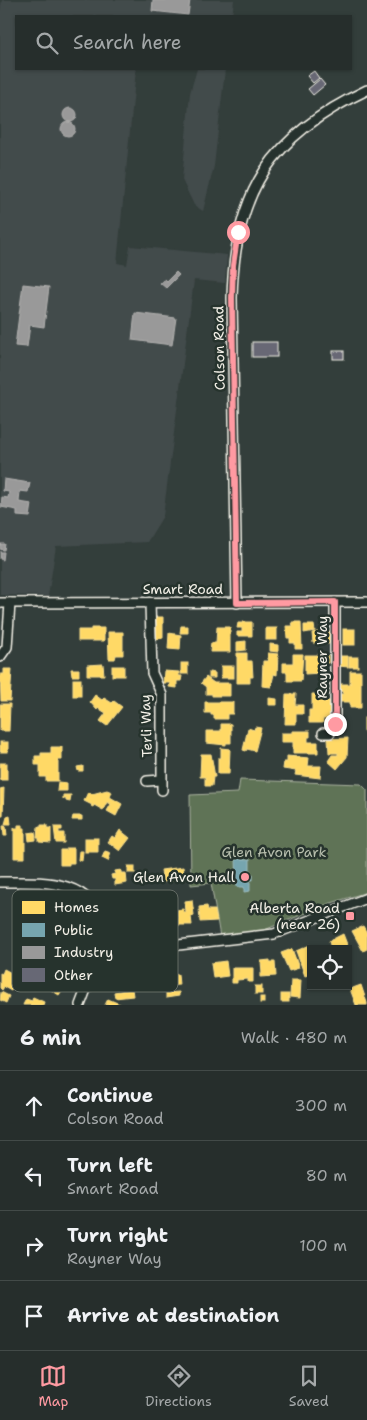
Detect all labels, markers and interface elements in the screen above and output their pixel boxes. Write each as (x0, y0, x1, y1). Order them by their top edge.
search box (15, 15, 352, 70)
icon: search (33, 29, 61, 57)
text: Search here (73, 30, 182, 55)
route start (227, 221, 250, 244)
street label: Colson Road (209, 305, 229, 390)
street label: Smart Road (143, 580, 223, 598)
street label: Rayner Way (313, 616, 331, 698)
street label: Terli Way (136, 694, 156, 758)
route end (324, 713, 347, 736)
park label: Glen Avon Park (222, 843, 326, 861)
place label: Glen Avon Hall (133, 868, 236, 886)
marker: Glen Avon Hall (239, 871, 251, 883)
legend (12, 890, 178, 992)
text: Homes (54, 898, 99, 916)
place label: Alberta Road (near 26) (249, 899, 340, 933)
marker: Alberta Road (near 26) (344, 910, 356, 922)
text: Public (54, 921, 93, 939)
text: Industry (54, 943, 113, 961)
map controls (307, 945, 352, 990)
button: locate (307, 945, 352, 990)
text: Other (54, 966, 93, 984)
text: 6 min (20, 1024, 81, 1052)
text: Walk · 480 m (241, 1027, 347, 1048)
text: Continue (67, 1083, 153, 1108)
icon: ahead (20, 1092, 48, 1120)
text: 300 m (295, 1095, 347, 1116)
text: Colson Road (67, 1108, 164, 1129)
text: Turn left (67, 1153, 153, 1178)
icon: left (20, 1162, 48, 1190)
text: 80 m (306, 1165, 347, 1186)
text: Smart Road (67, 1178, 159, 1199)
text: Turn right (67, 1223, 168, 1248)
icon: right (20, 1232, 48, 1260)
text: 100 m (299, 1235, 347, 1256)
text: Rayner Way (67, 1248, 162, 1269)
icon: arrive (20, 1302, 48, 1330)
text: Arrive at destination (67, 1303, 279, 1328)
tab: Map (38, 1362, 68, 1410)
tab: Directions (145, 1362, 212, 1410)
tab: Saved (289, 1362, 329, 1410)

